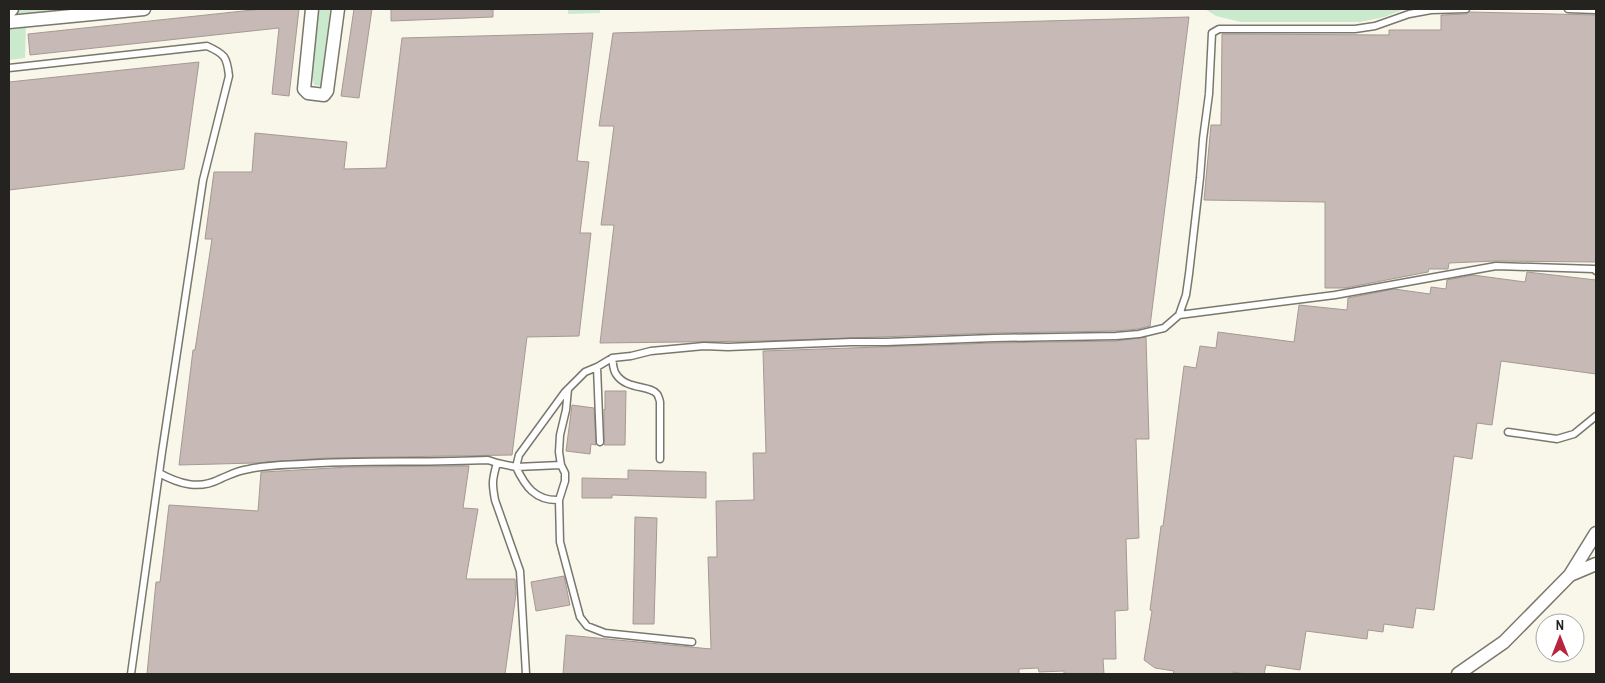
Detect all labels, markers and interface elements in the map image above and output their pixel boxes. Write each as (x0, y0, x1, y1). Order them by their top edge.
north arrow (1535, 613, 1585, 663)
text: N (1556, 616, 1564, 634)

